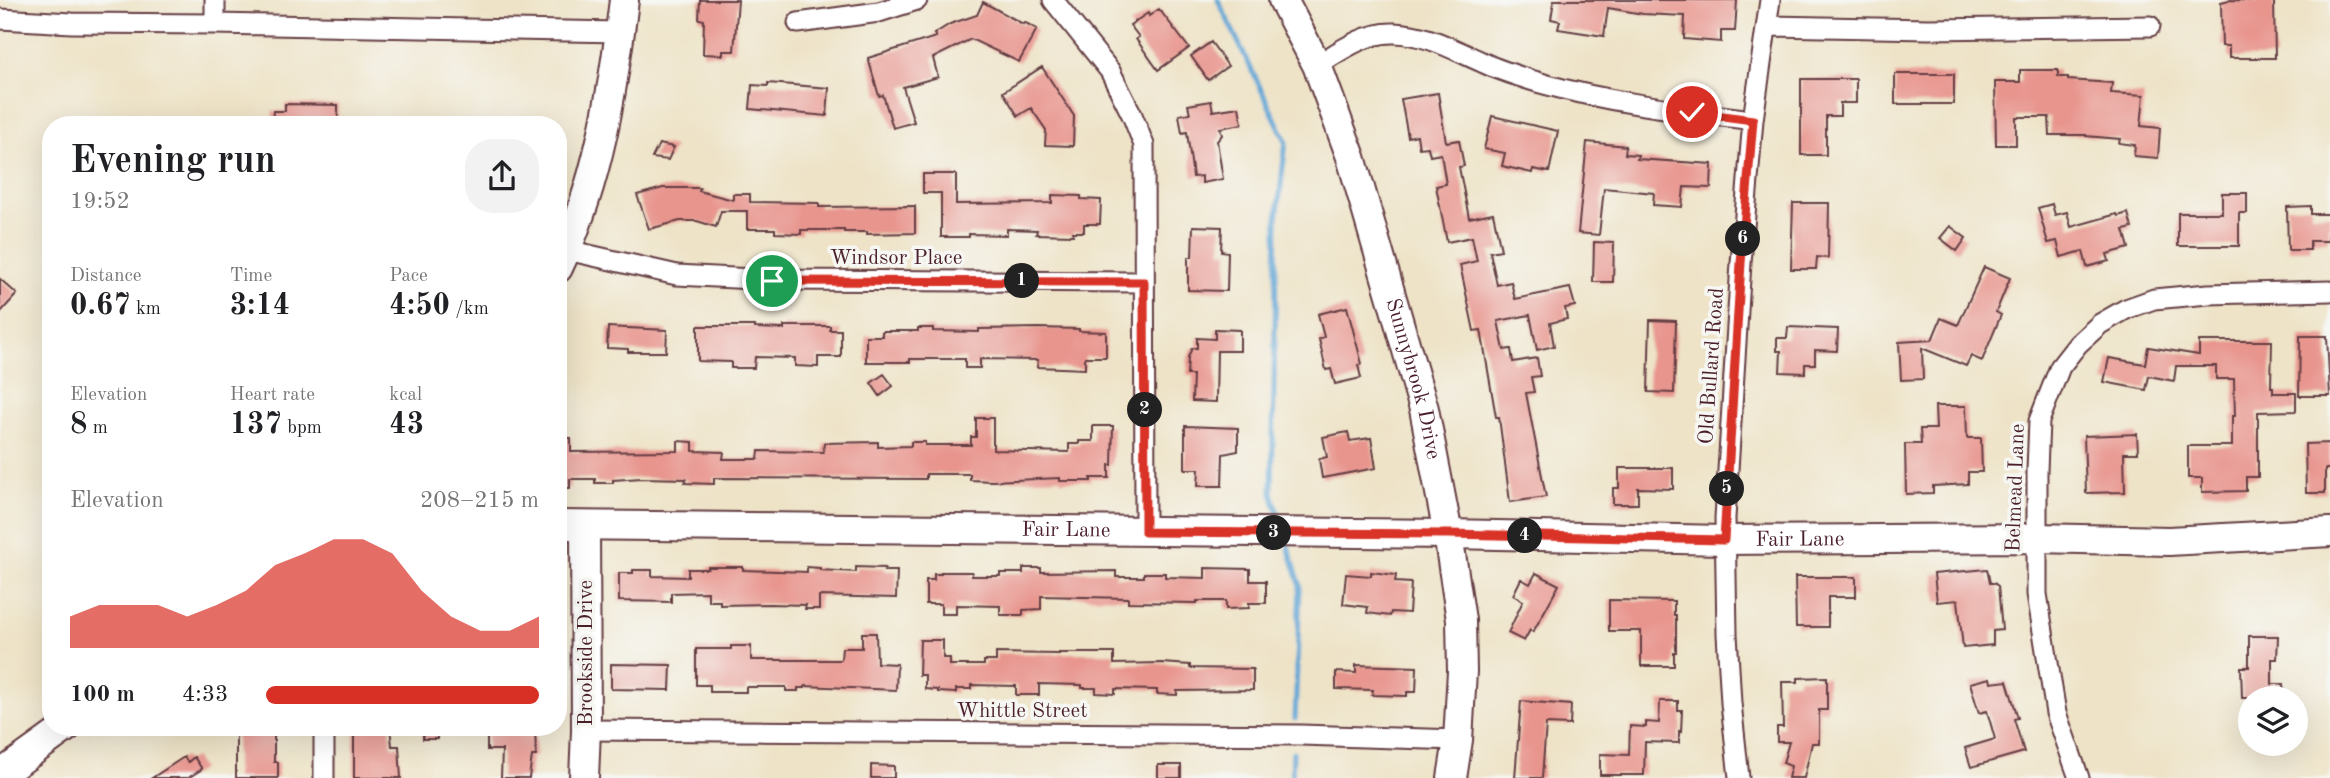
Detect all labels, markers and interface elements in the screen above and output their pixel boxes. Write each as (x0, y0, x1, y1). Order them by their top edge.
pin (1662, 82, 1722, 142)
icon: check (1673, 93, 1711, 131)
button: share (465, 139, 539, 213)
text: Evening run (70, 143, 276, 181)
text: 19:52 (70, 190, 130, 213)
pin: 6 (1726, 222, 1760, 256)
text: 6 (1737, 229, 1748, 248)
street label: Windsor Place (830, 248, 962, 269)
pin (742, 251, 802, 311)
icon: arrive (753, 262, 791, 300)
pin: 1 (1004, 264, 1040, 298)
text: Distance (70, 267, 142, 286)
text: Time (230, 267, 272, 286)
text: Pace (389, 267, 428, 286)
text: 1 (1016, 271, 1027, 290)
street label: Old Bullard Road (1696, 287, 1728, 445)
text: 0.67 (70, 291, 131, 321)
text: 3:14 (230, 291, 290, 321)
text: 4:50 (389, 291, 450, 321)
street label: Sunnybrook Drive (1382, 296, 1444, 461)
text: km (131, 300, 161, 319)
text: /km (450, 300, 489, 319)
text: Elevation (70, 386, 147, 405)
text: Heart rate (230, 386, 315, 405)
text: kcal (389, 386, 422, 405)
pin: 2 (1128, 392, 1162, 428)
text: 2 (1139, 400, 1150, 419)
text: 8 (70, 410, 87, 440)
text: 137 (230, 410, 282, 440)
text: 43 (389, 410, 424, 440)
text: m (87, 419, 108, 438)
text: bpm (282, 419, 322, 438)
street label: Belmead Lane (2003, 423, 2029, 553)
pin: 5 (1710, 472, 1744, 506)
text: 5 (1721, 479, 1732, 498)
text: Elevation (70, 489, 164, 512)
text: 208–215 m (420, 489, 539, 512)
pin: 3 (1256, 516, 1292, 550)
pin: 4 (1508, 518, 1542, 554)
street label: Fair Lane (1021, 519, 1111, 541)
text: 3 (1268, 523, 1279, 542)
text: 4 (1519, 526, 1530, 545)
street label: Fair Lane (1755, 529, 1844, 550)
street label: Brookside Drive (576, 580, 597, 726)
text: 100 m (70, 683, 135, 706)
text: 4:33 (182, 683, 228, 706)
map controls (2238, 686, 2308, 756)
button: layers (2238, 686, 2308, 756)
street label: Whittle Street (956, 701, 1088, 722)

